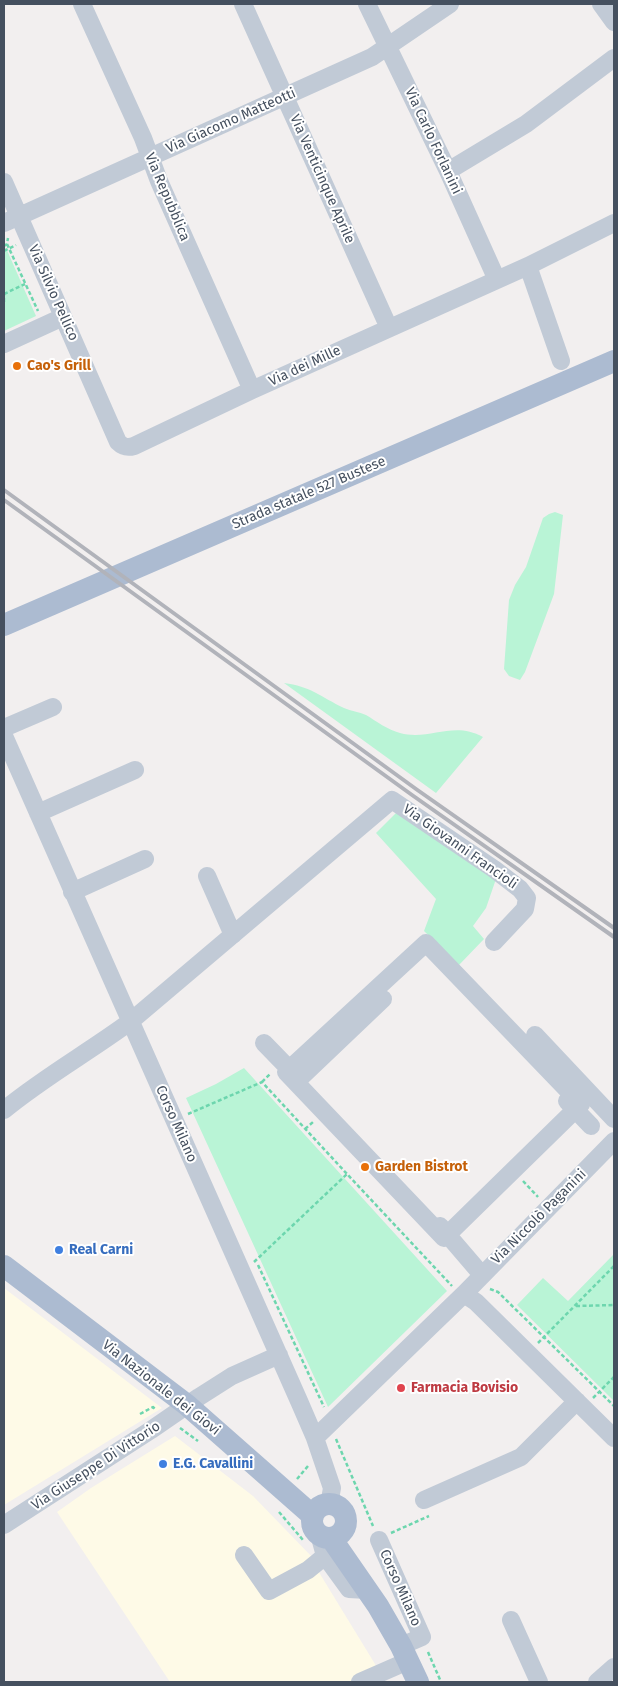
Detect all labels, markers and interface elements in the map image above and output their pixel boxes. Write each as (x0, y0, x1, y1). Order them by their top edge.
street label: Via Giacomo Matteotti (164, 85, 298, 157)
street label: Via Carlo Forlanini (401, 85, 465, 197)
street label: Via Venticinque Aprile (286, 112, 358, 246)
street label: Via Repubblica (141, 150, 193, 244)
street label: Via Silvio Pellico (24, 242, 82, 344)
street label: Via dei Mille (266, 342, 344, 390)
place label: Cao's Grill (27, 358, 91, 374)
marker: Cao's Grill (11, 360, 23, 372)
street label: Strada statale 527 Bustese (230, 453, 388, 533)
street label: Via Giovanni Francioli (399, 801, 521, 893)
street label: Corso Milano (152, 1083, 200, 1165)
place label: Garden Bistrot (375, 1159, 468, 1175)
marker: Garden Bistrot (359, 1161, 371, 1173)
street label: Via Niccolò Paganini (488, 1166, 590, 1268)
place label: Real Carni (69, 1242, 133, 1258)
marker: Real Carni (53, 1244, 65, 1256)
street label: Via Nazionale dei Giovi (99, 1337, 223, 1439)
place label: Farmacia Bovisio (411, 1380, 518, 1396)
marker: Farmacia Bovisio (395, 1382, 407, 1394)
street label: Via Giuseppe Di Vittorio (28, 1418, 164, 1514)
place label: E.G. Cavallini (173, 1456, 253, 1472)
marker: E.G. Cavallini (157, 1458, 169, 1470)
street label: Corso Milano (376, 1547, 424, 1629)

